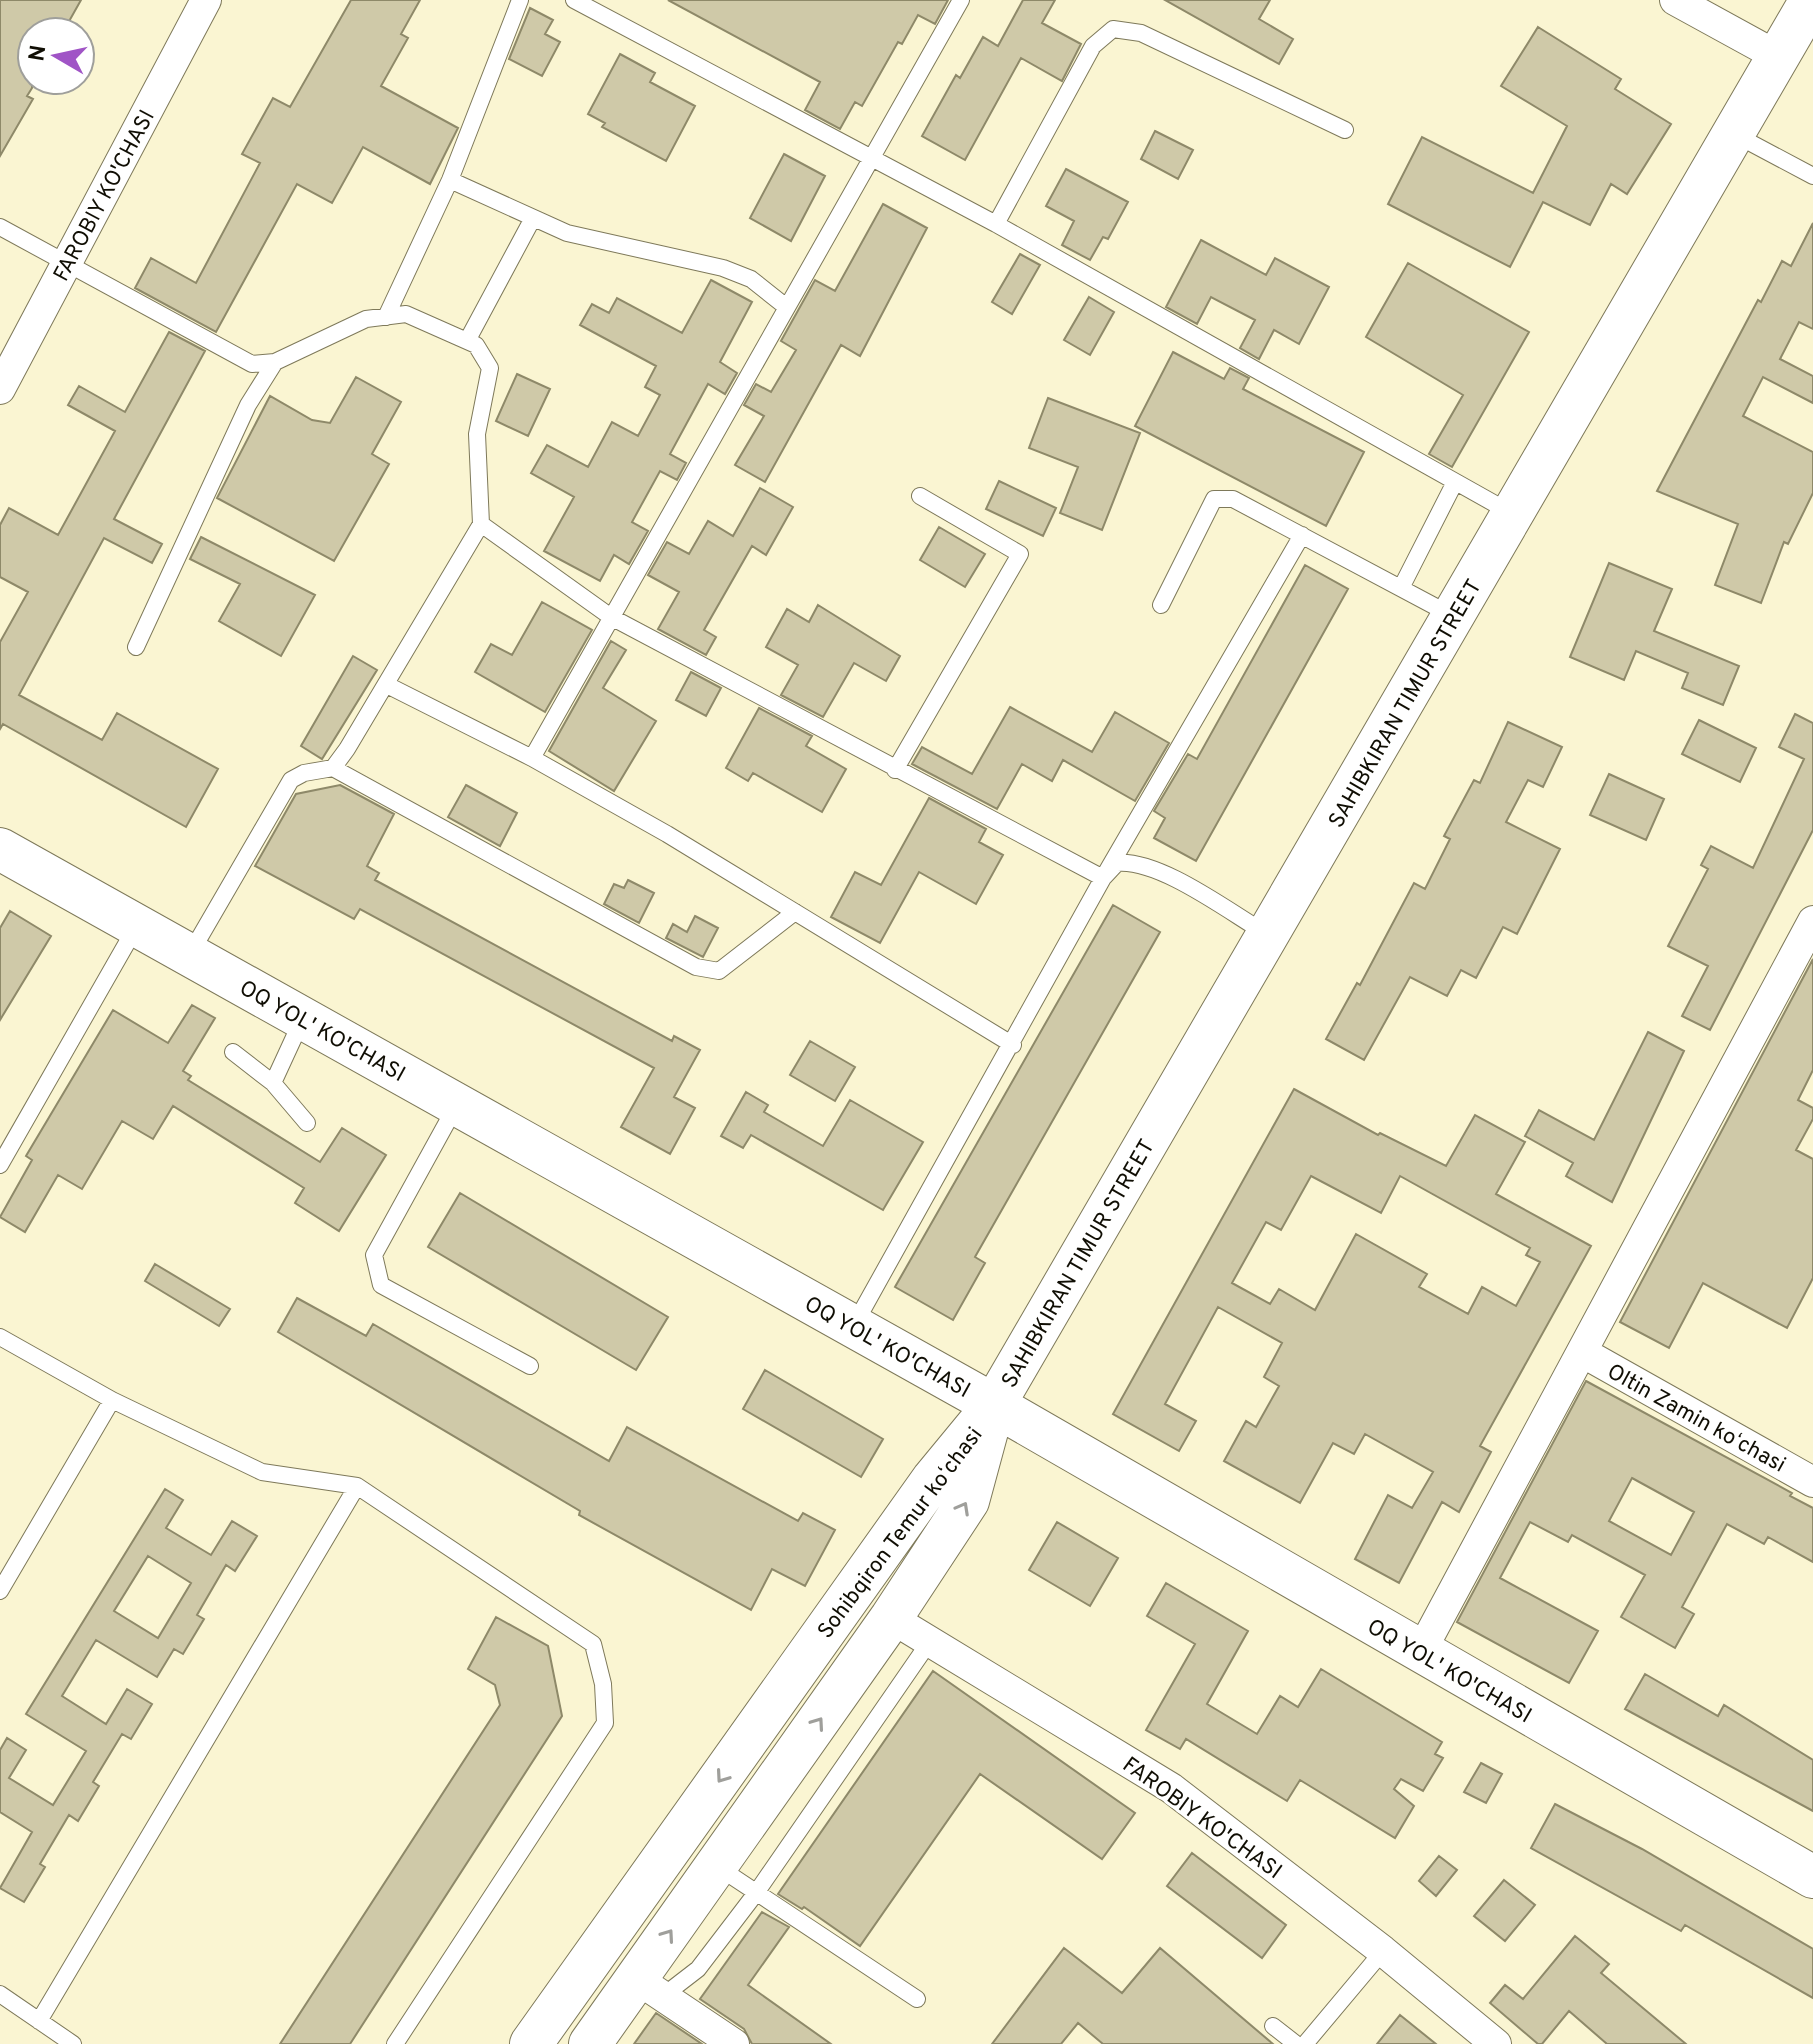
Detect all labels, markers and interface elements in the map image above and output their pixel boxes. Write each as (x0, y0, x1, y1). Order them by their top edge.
north arrow (16, 16, 96, 96)
text: N (24, 43, 53, 63)
street label: FAROBIY KO'CHASI (49, 106, 162, 287)
street label: SAHIBKIRAN TIMUR STREET (1324, 575, 1488, 833)
street label: OQ YOL' KO'CHASI (234, 975, 409, 1089)
street label: SAHIBKIRAN TIMUR STREET (997, 1135, 1161, 1393)
street label: OQ YOL' KO'CHASI (799, 1291, 974, 1405)
street label: Oltin Zamin koʻchasi (1602, 1359, 1790, 1479)
street label: Sohibqiron Temur koʻchasi (813, 1423, 989, 1644)
one-way arrow (953, 1502, 969, 1516)
street label: OQ YOL' KO'CHASI (1362, 1614, 1536, 1730)
one-way arrow (808, 1717, 823, 1731)
street label: FAROBIY KO'CHASI (1117, 1752, 1286, 1886)
one-way arrow (717, 1768, 731, 1782)
one-way arrow (658, 1930, 673, 1944)

